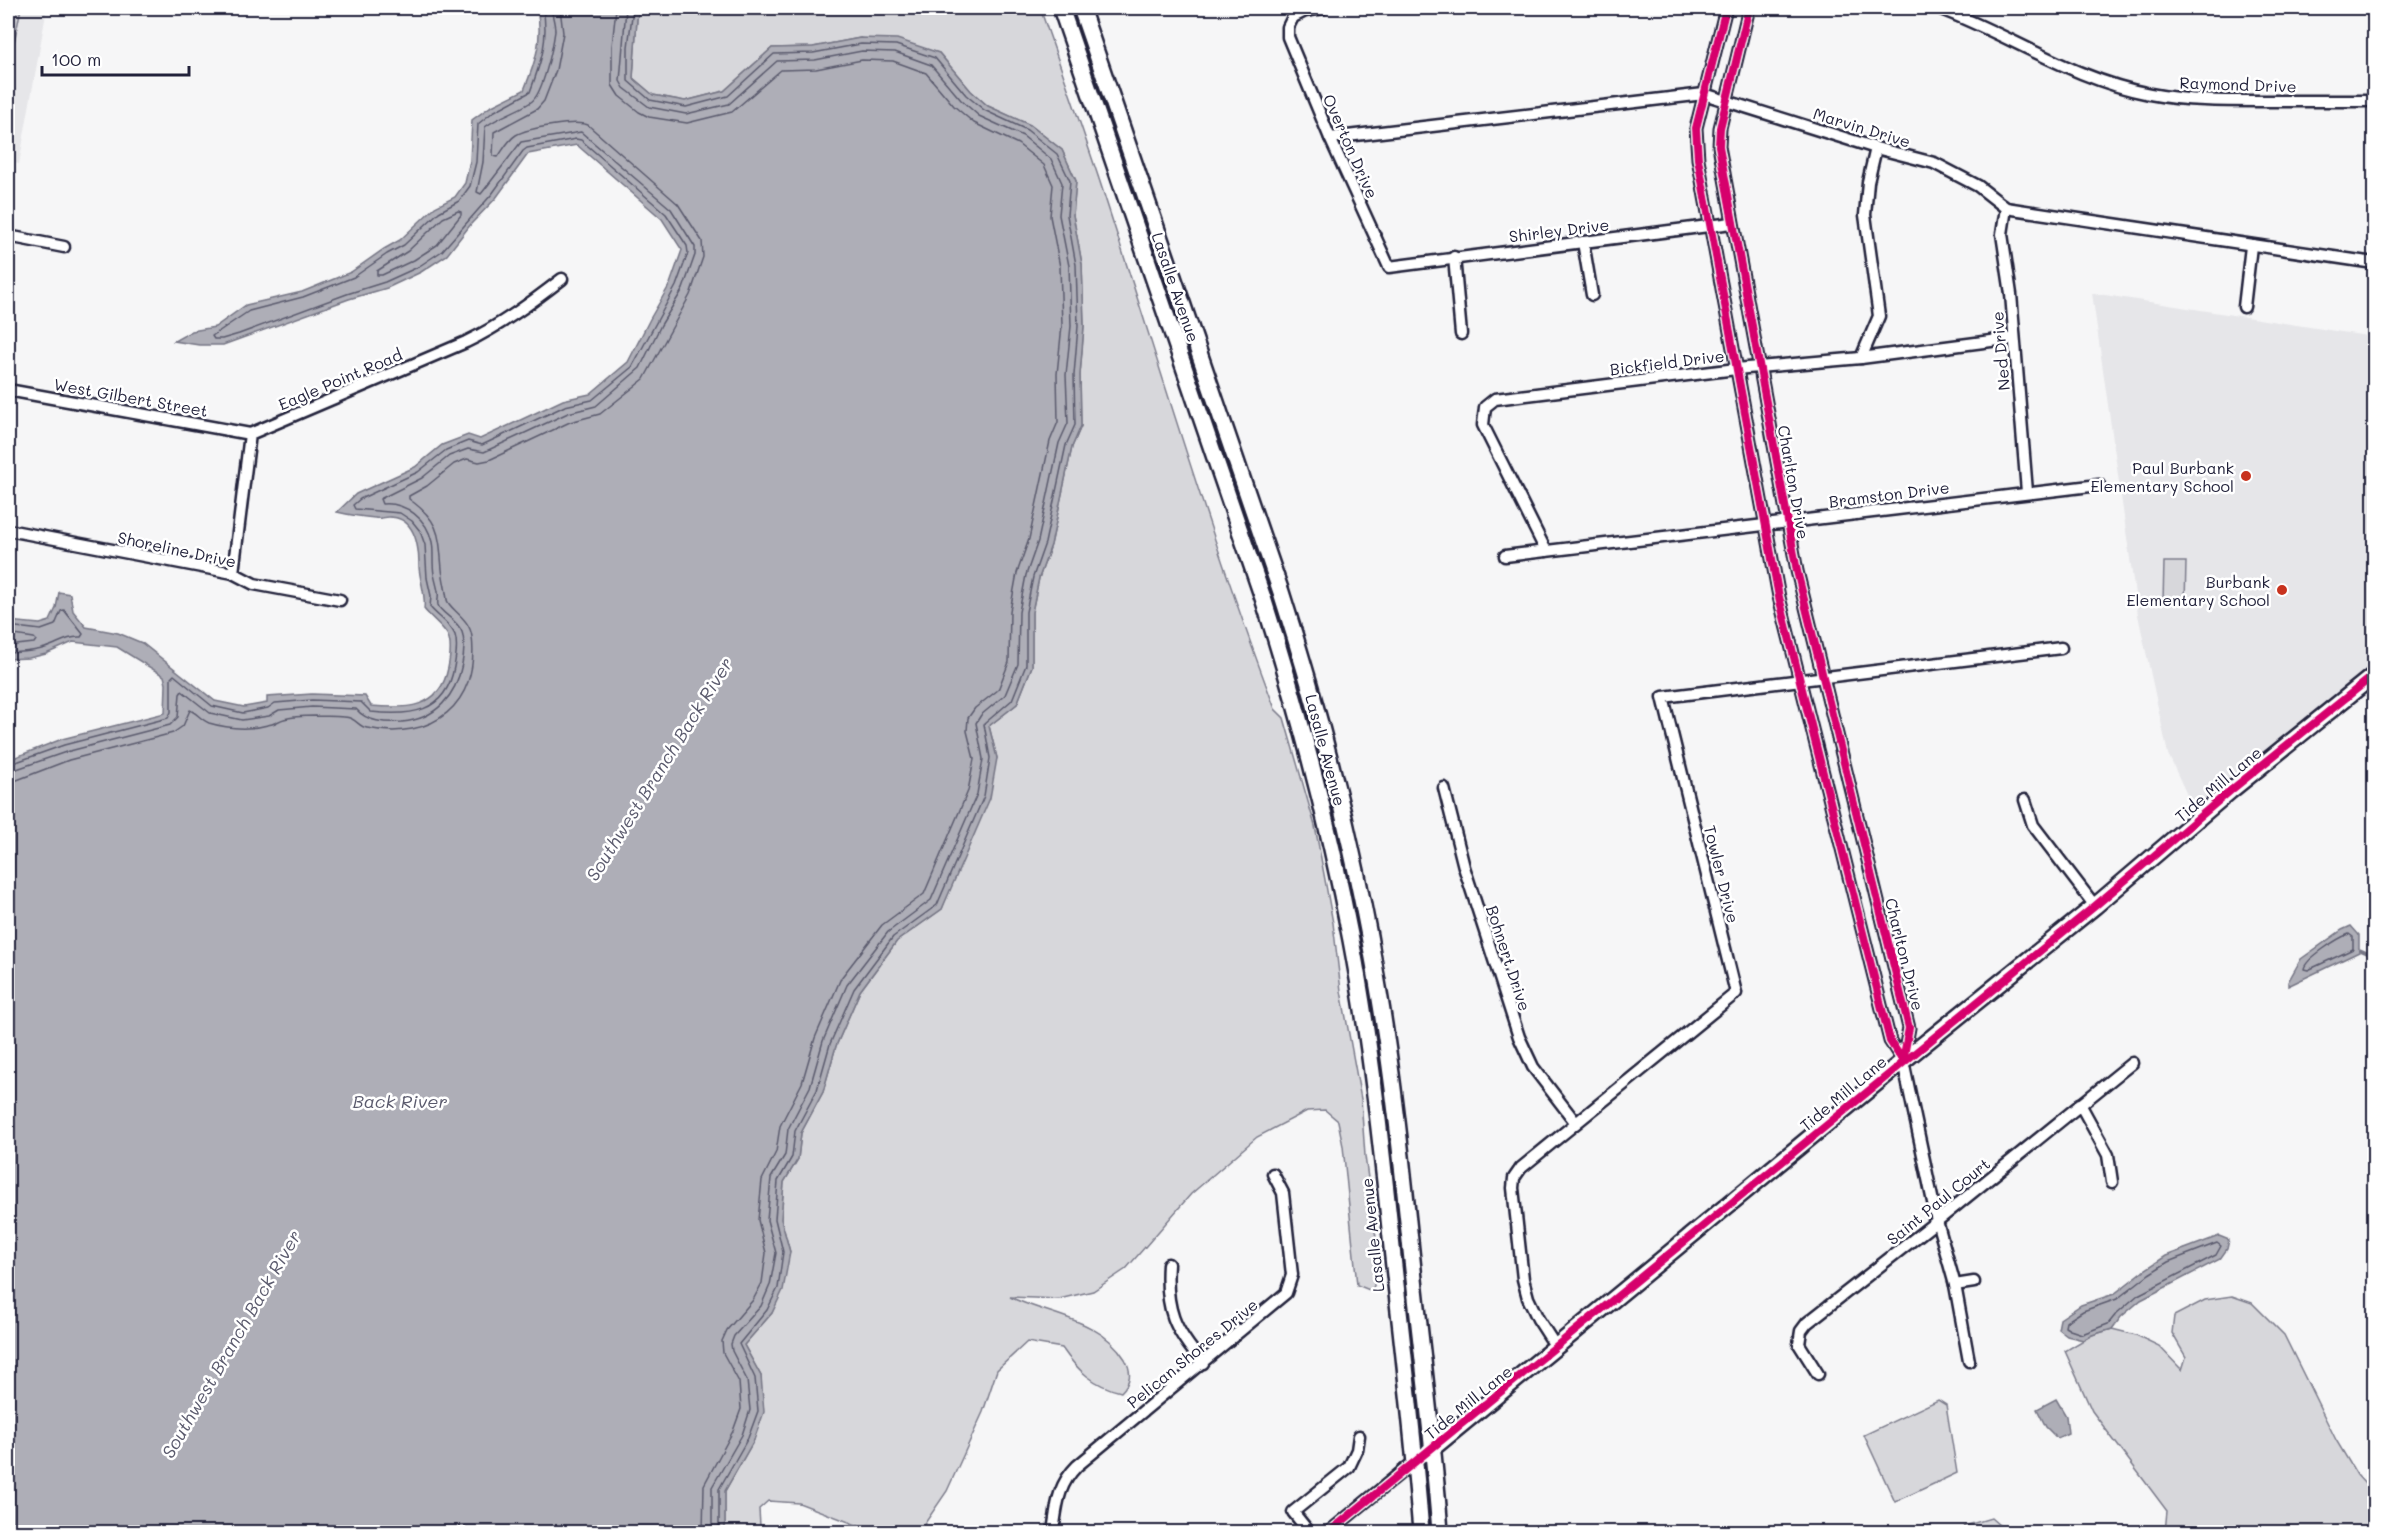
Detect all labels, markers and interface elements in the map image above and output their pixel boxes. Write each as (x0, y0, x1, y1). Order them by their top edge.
scale bar (42, 39, 189, 77)
text: 100 m (51, 47, 101, 71)
street label: Raymond Drive (2179, 71, 2297, 97)
street label: Overton Drive (1319, 91, 1383, 201)
street label: Marvin Drive (1811, 102, 1913, 152)
street label: Shirley Drive (1508, 213, 1610, 247)
street label: Lasalle Avenue (1147, 229, 1205, 345)
street label: Ned Drive (1986, 311, 2014, 391)
street label: Eagle Point Road (275, 343, 405, 415)
street label: Bickfield Drive (1608, 345, 1726, 379)
street label: West Gilbert Street (52, 373, 210, 421)
street label: Charlton Drive (1774, 423, 1814, 541)
place label: Paul Burbank Elementary School (2090, 457, 2234, 496)
marker: Paul Burbank Elementary School (2239, 469, 2253, 483)
street label: Bramston Drive (1828, 476, 1950, 512)
street label: Shoreline Drive (116, 526, 238, 572)
place label: Burbank Elementary School (2126, 571, 2270, 610)
marker: Burbank Elementary School (2275, 583, 2289, 597)
water label: Southwest Branch Back River (580, 653, 738, 885)
street label: Lasalle Avenue (1301, 692, 1351, 808)
street label: Tide Mill Lane (2170, 742, 2266, 826)
street label: Towler Drive (1700, 823, 1744, 925)
street label: Charlton Drive (1881, 896, 1929, 1012)
street label: Bohnert Drive (1482, 903, 1536, 1013)
street label: Tide Mill Lane (1795, 1051, 1891, 1135)
water label: Back River (352, 1089, 448, 1113)
street label: Saint Paul Court (1882, 1153, 1994, 1249)
street label: Lasalle Avenue (1356, 1177, 1388, 1293)
water label: Southwest Branch Back River (156, 1226, 306, 1462)
street label: Pelican Shores Drive (1122, 1294, 1262, 1412)
street label: Tide Mill Lane (1420, 1360, 1516, 1444)

